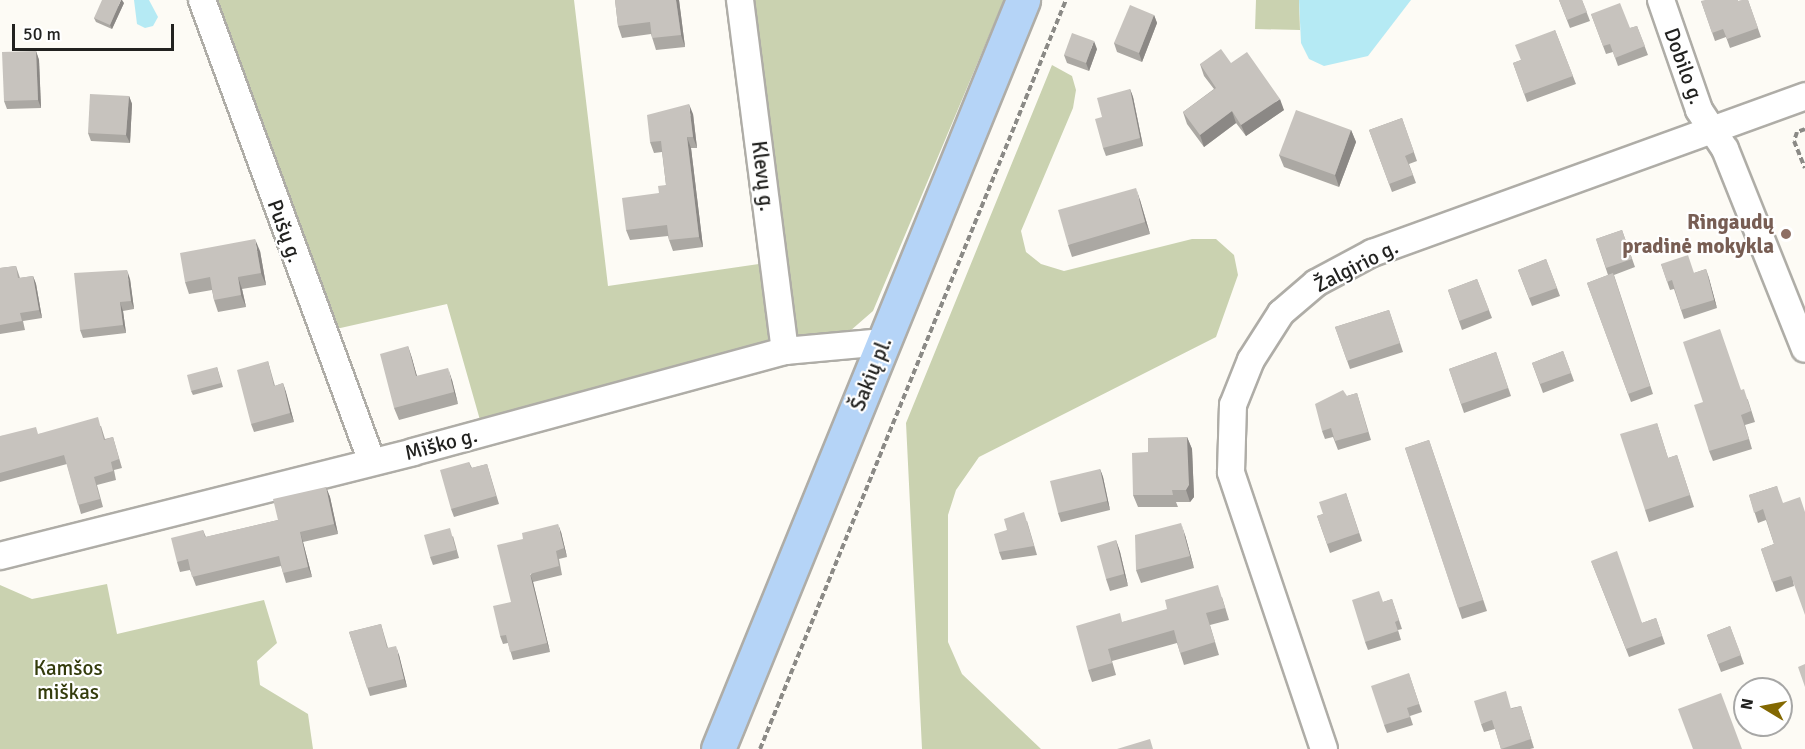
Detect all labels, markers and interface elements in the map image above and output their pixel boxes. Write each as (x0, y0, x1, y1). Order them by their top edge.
scale bar (15, 12, 177, 50)
text: 50 m (23, 23, 61, 45)
street label: Dobilo g. (1659, 24, 1709, 108)
street label: Klevų g. (746, 139, 780, 213)
street label: Pušų g. (262, 196, 308, 266)
place label: Ringaudų pradinė mokykla (1622, 209, 1774, 259)
marker: Ringaudų pradinė mokykla (1779, 227, 1793, 241)
street label: Žalgirio g. (1310, 234, 1402, 298)
street label: Šakių pl. (845, 333, 897, 415)
street label: Miško g. (402, 422, 480, 466)
park label: Kamšos miškas (33, 655, 103, 705)
north arrow (1733, 677, 1793, 737)
text: N (1736, 697, 1758, 711)

